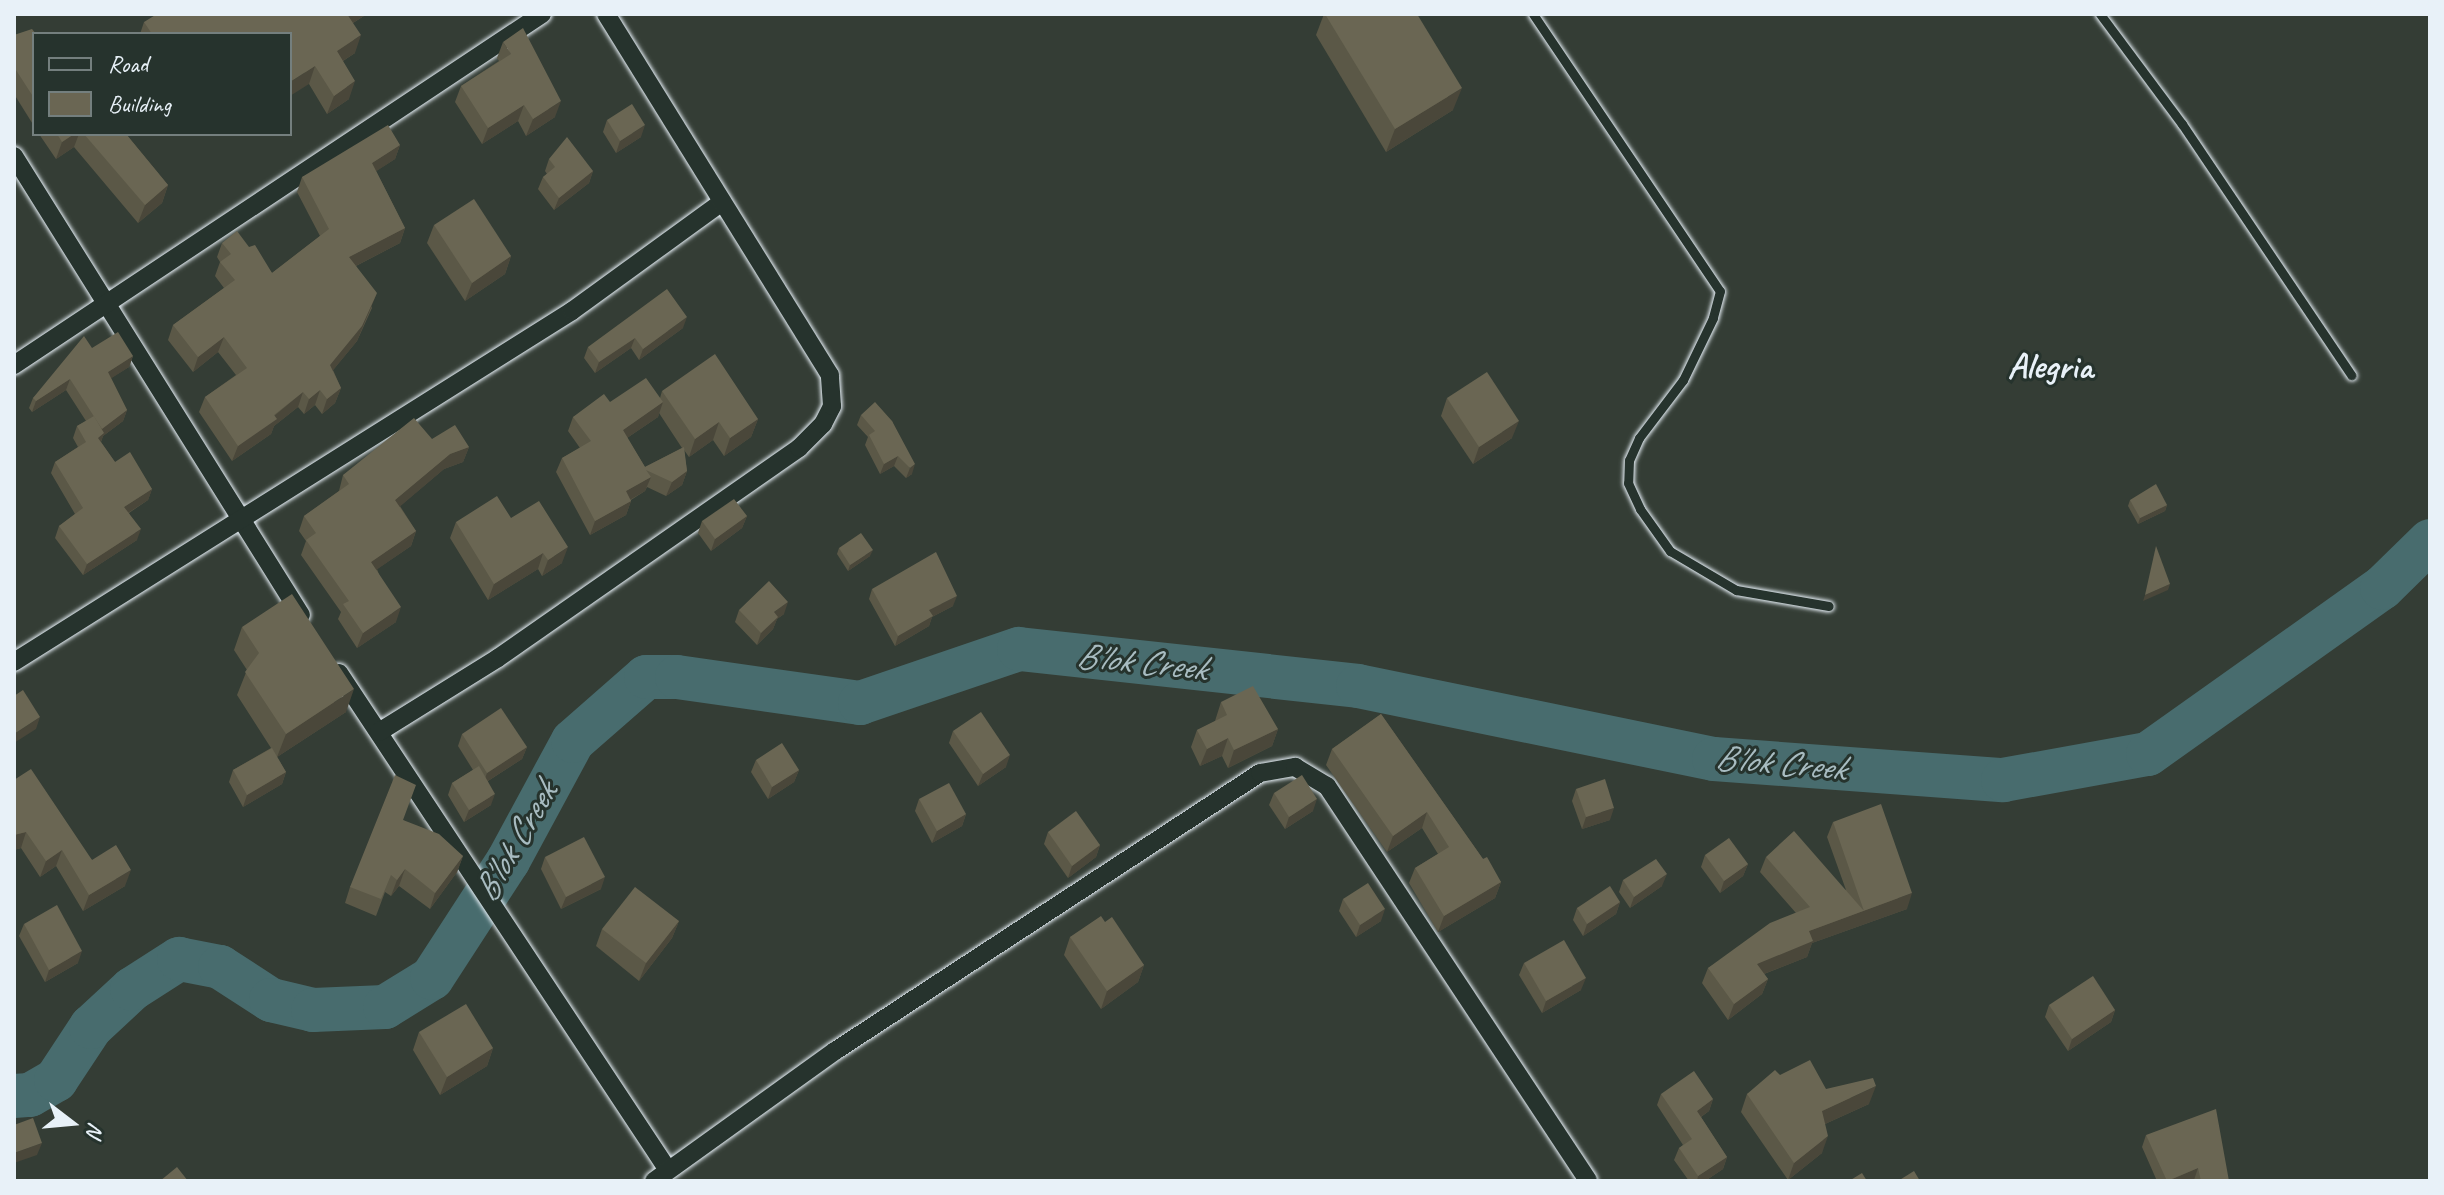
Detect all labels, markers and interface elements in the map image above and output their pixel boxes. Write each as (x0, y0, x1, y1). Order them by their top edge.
legend (32, 32, 292, 136)
text: Road (108, 49, 148, 79)
text: Building (108, 89, 171, 119)
district label: Alegria (2007, 345, 2093, 389)
water label: B'lok Creek (1074, 634, 1208, 690)
water label: B'lok Creek (1713, 736, 1847, 790)
water label: B'lok Creek (464, 775, 566, 909)
north arrow (32, 1083, 112, 1163)
text: N (80, 1119, 110, 1140)

